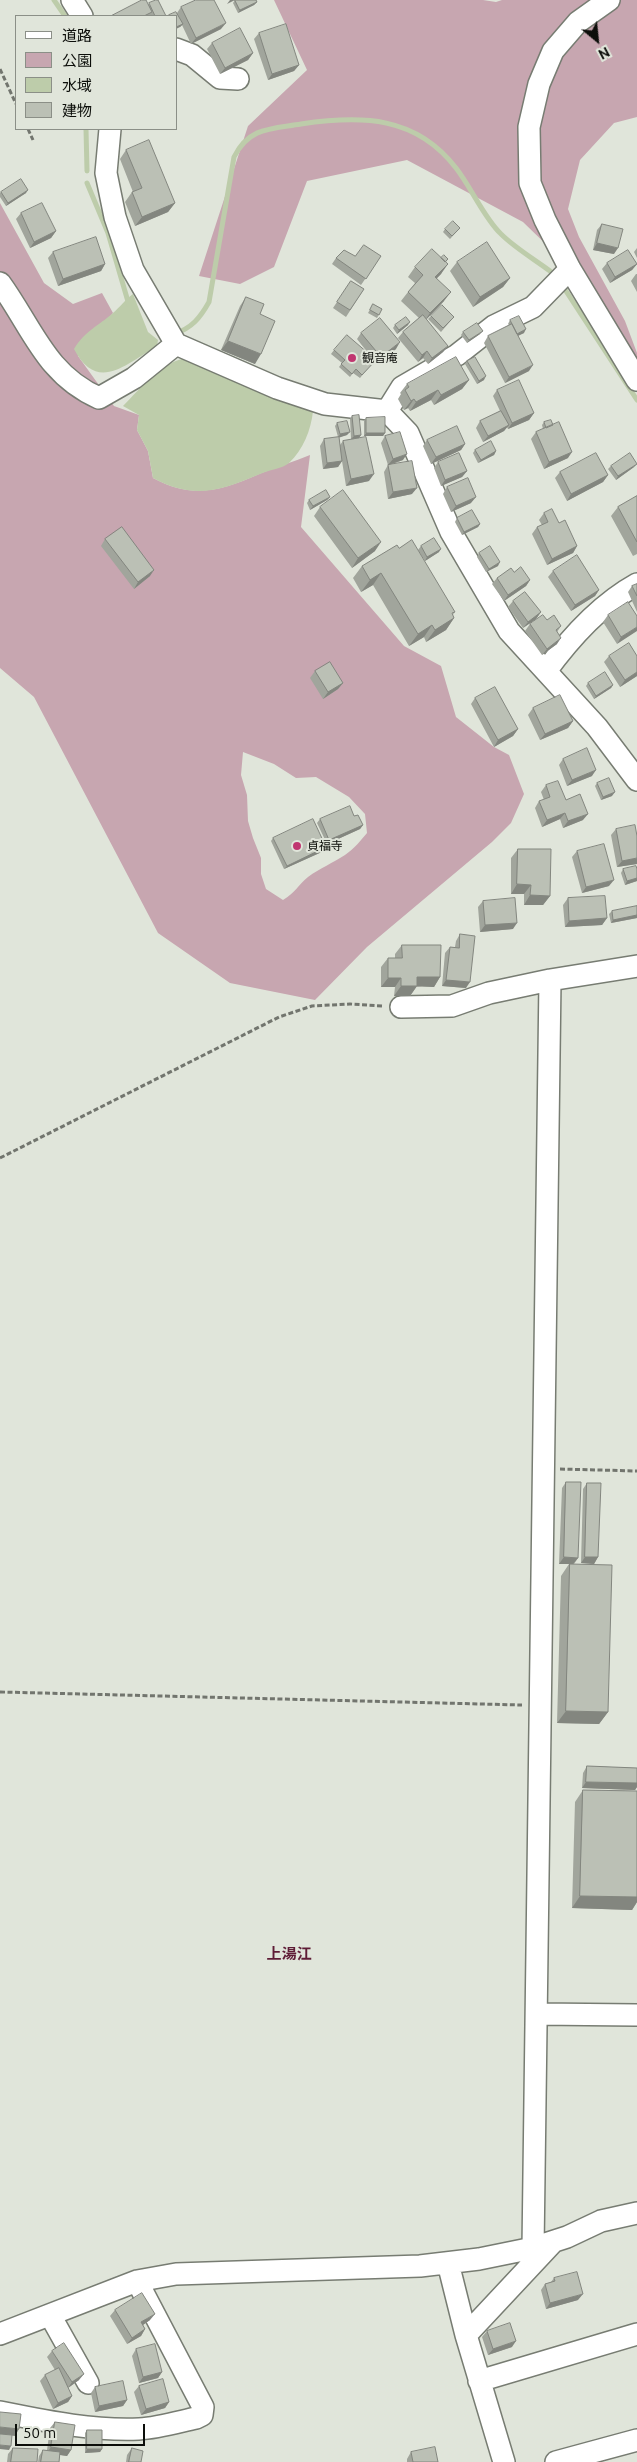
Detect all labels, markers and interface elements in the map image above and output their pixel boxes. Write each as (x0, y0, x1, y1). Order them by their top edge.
legend (15, 15, 178, 130)
north arrow (572, 15, 622, 65)
text: 道路 (62, 27, 92, 44)
text: N (596, 44, 612, 63)
text: 公園 (62, 52, 92, 69)
text: 水域 (62, 77, 92, 94)
text: 建物 (62, 102, 92, 119)
place label: 観音庵 (362, 351, 398, 365)
marker: 観音庵 (346, 352, 358, 364)
place label: 貞福寺 (307, 839, 343, 853)
marker: 貞福寺 (291, 840, 303, 852)
district label: 上湯江 (267, 1945, 311, 1963)
scale bar (18, 2414, 148, 2446)
text: 50 m (23, 2424, 56, 2441)

